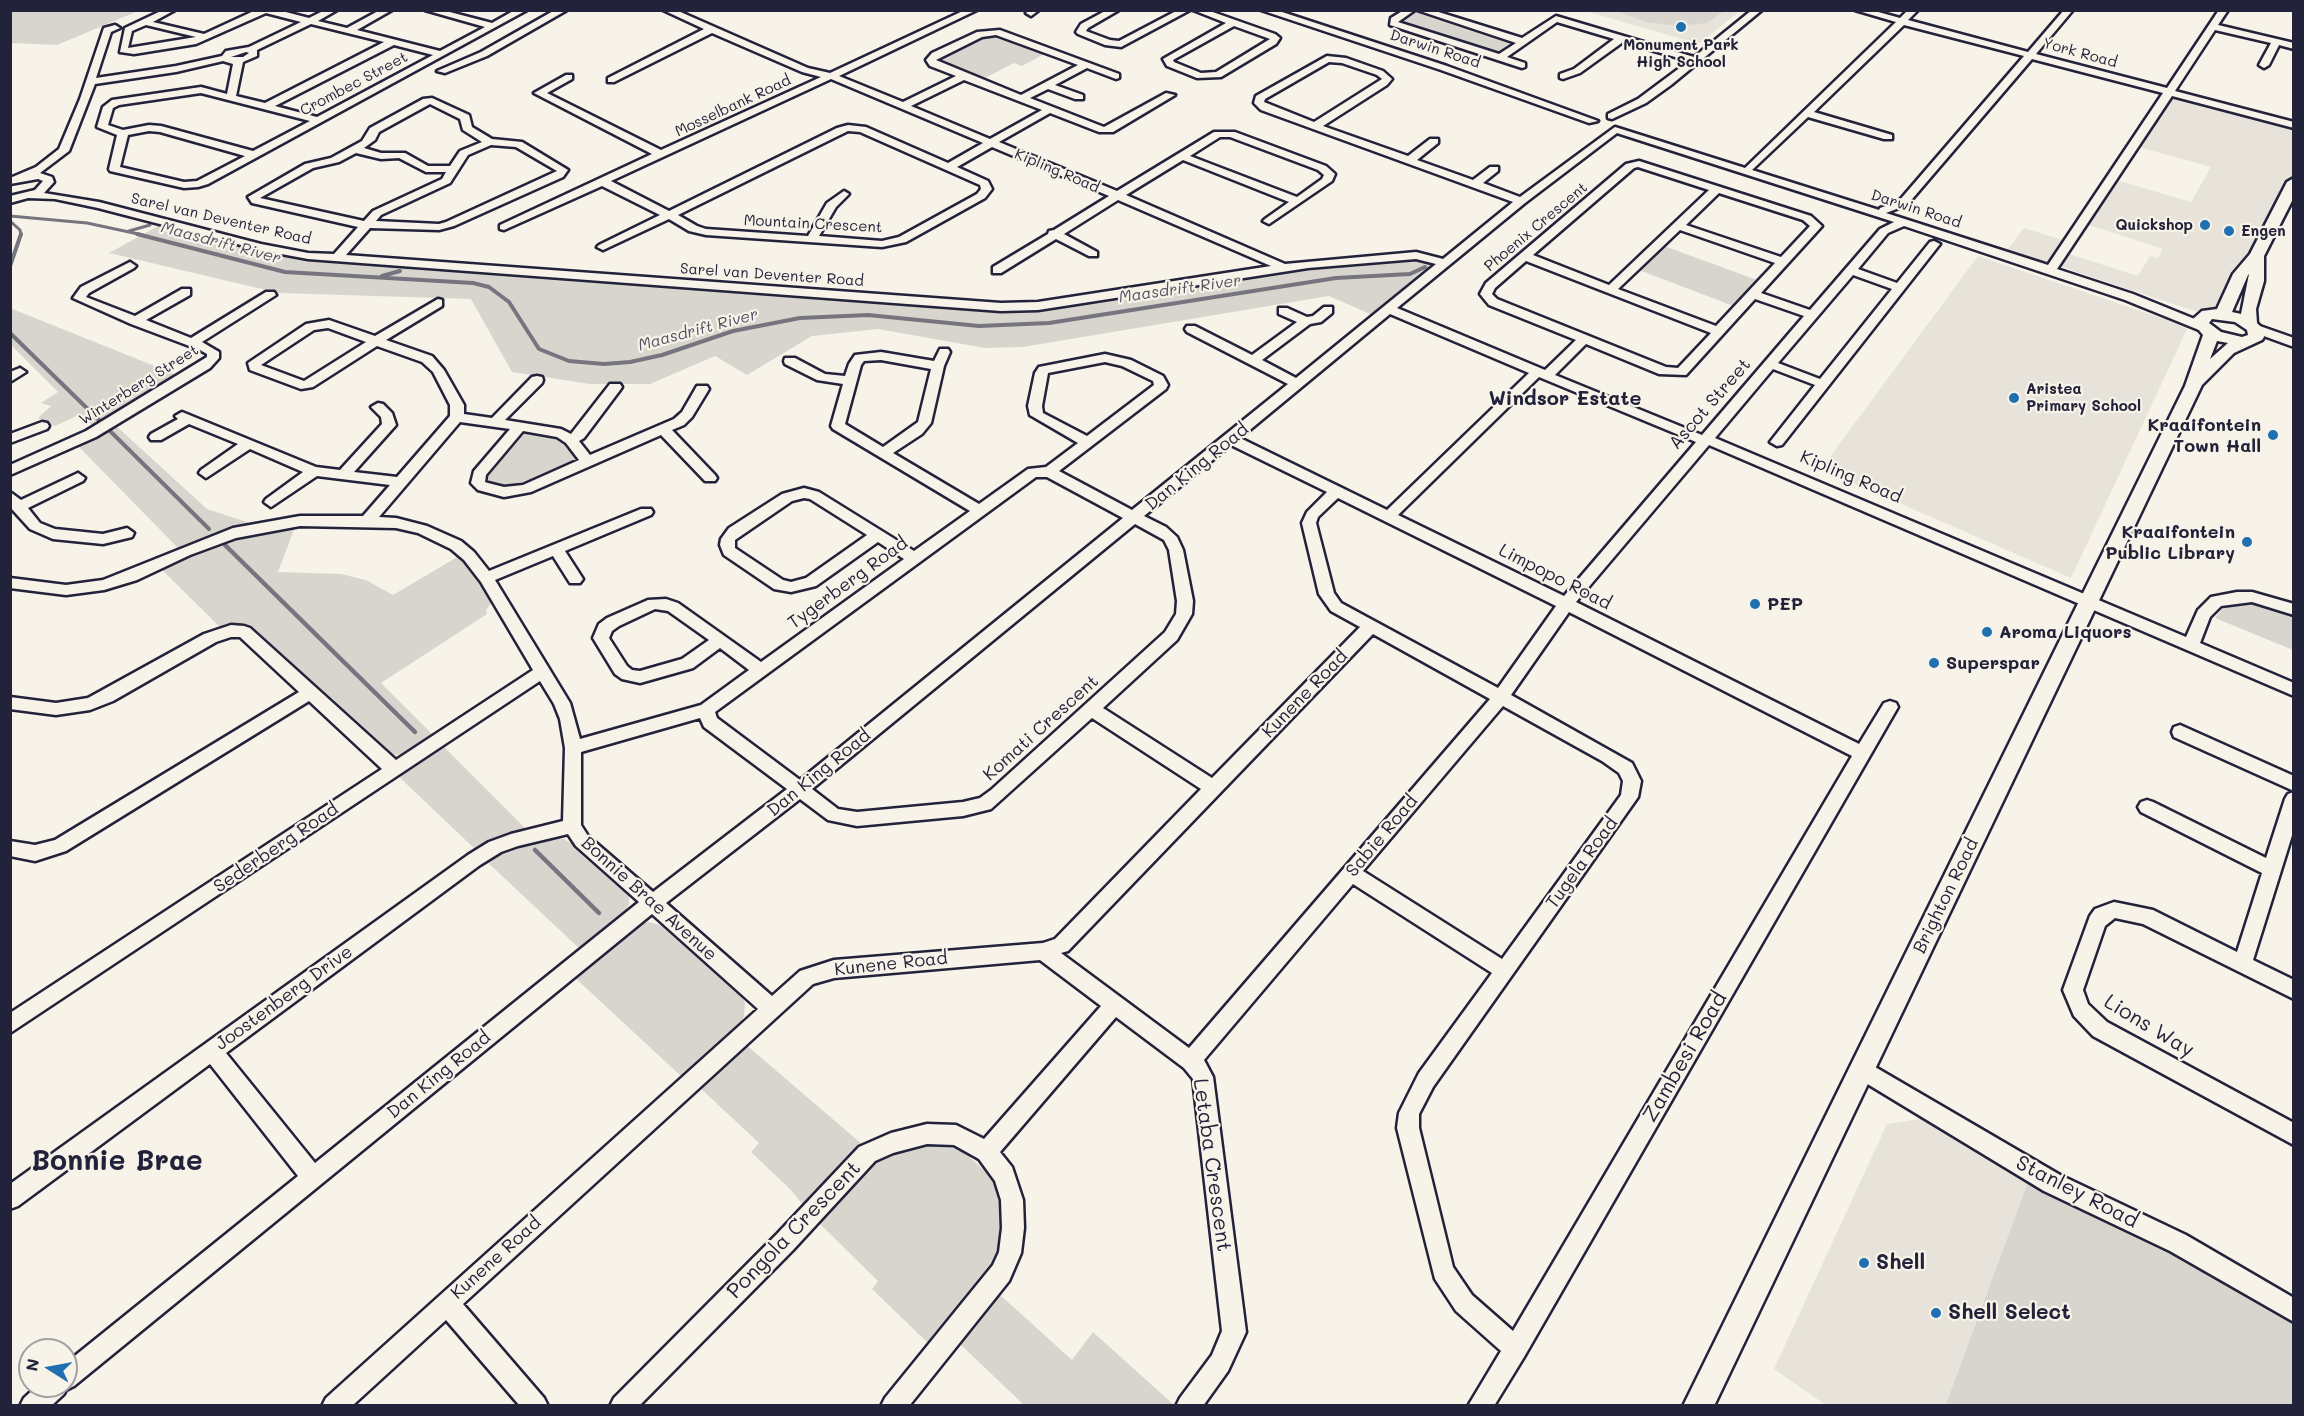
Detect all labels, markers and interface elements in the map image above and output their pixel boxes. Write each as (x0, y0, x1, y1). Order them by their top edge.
marker: Monument Park High School (1674, 20, 1688, 34)
street label: Darwin Road (1388, 26, 1482, 72)
street label: York Road (2041, 34, 2119, 72)
place label: Monument Park High School (1623, 36, 1739, 71)
street label: Crombec Street (297, 48, 411, 120)
street label: Mosselbank Road (672, 71, 794, 141)
street label: Kipling Road (1012, 145, 1102, 197)
street label: Phoenix Crescent (1481, 179, 1591, 275)
street label: Darwin Road (1869, 186, 1963, 232)
street label: Sarel van Deventer Road (129, 190, 313, 248)
street label: Mountain Crescent (743, 211, 883, 237)
place label: Quickshop (2115, 216, 2193, 234)
water label: Maasdrift River (159, 218, 283, 268)
marker: Quickshop (2198, 218, 2212, 232)
place label: Engen (2241, 222, 2286, 240)
marker: Engen (2222, 224, 2236, 238)
street label: Sarel van Deventer Road (679, 260, 865, 290)
water label: Maasdrift River (1118, 271, 1242, 307)
water label: Maasdrift River (636, 305, 760, 355)
street label: Winterberg Street (76, 341, 202, 429)
street label: Ascot Street (1665, 354, 1755, 454)
place label: Aristea Primary School (2026, 380, 2141, 415)
district label: Windsor Estate (1489, 387, 1641, 411)
marker: Aristea Primary School (2007, 391, 2021, 405)
place label: Kraaifontein Town Hall (2147, 414, 2261, 456)
street label: Dan King Road (1141, 419, 1253, 515)
marker: Kraaifontein Town Hall (2266, 428, 2280, 442)
street label: Kipling Road (1797, 446, 1905, 508)
place label: Kraaifontein Public Library (2105, 521, 2235, 564)
street label: Tygerberg Road (784, 532, 912, 634)
marker: Kraaifontein Public Library (2240, 535, 2254, 549)
street label: Limpopo Road (1495, 539, 1615, 615)
place label: PEP (1767, 593, 1803, 615)
marker: PEP (1748, 597, 1762, 611)
place label: Aroma Liquors (1999, 621, 2131, 643)
marker: Aroma Liquors (1980, 625, 1994, 639)
street label: Kunene Road (1258, 646, 1352, 742)
place label: Superspar (1946, 652, 2040, 674)
marker: Superspar (1927, 656, 1941, 670)
street label: Komati Crescent (979, 671, 1103, 785)
street label: Dan King Road (763, 725, 875, 821)
street label: Sabie Road (1342, 791, 1422, 881)
street label: Sederberg Road (210, 798, 342, 898)
street label: Tugela Road (1542, 813, 1622, 913)
street label: Bonnie Brae Avenue (577, 832, 721, 966)
street label: Brighton Road (1909, 835, 1983, 957)
street label: Joostenberg Drive (211, 941, 357, 1055)
street label: Kunene Road (833, 947, 949, 981)
street label: Zambesi Road (1638, 987, 1732, 1127)
street label: Lions Way (2099, 989, 2199, 1063)
street label: Dan King Road (383, 1027, 495, 1123)
street label: Letaba Crescent (1187, 1077, 1237, 1253)
district label: Bonnie Brae (31, 1144, 203, 1178)
street label: Stanley Road (2012, 1150, 2142, 1234)
street label: Pongola Crescent (722, 1156, 866, 1304)
street label: Kunene Road (447, 1212, 545, 1304)
place label: Shell (1876, 1250, 1925, 1276)
marker: Shell (1857, 1256, 1871, 1270)
place label: Shell Select (1948, 1300, 2070, 1326)
marker: Shell Select (1929, 1306, 1943, 1320)
north arrow (18, 1338, 78, 1398)
text: N (20, 1357, 43, 1373)

